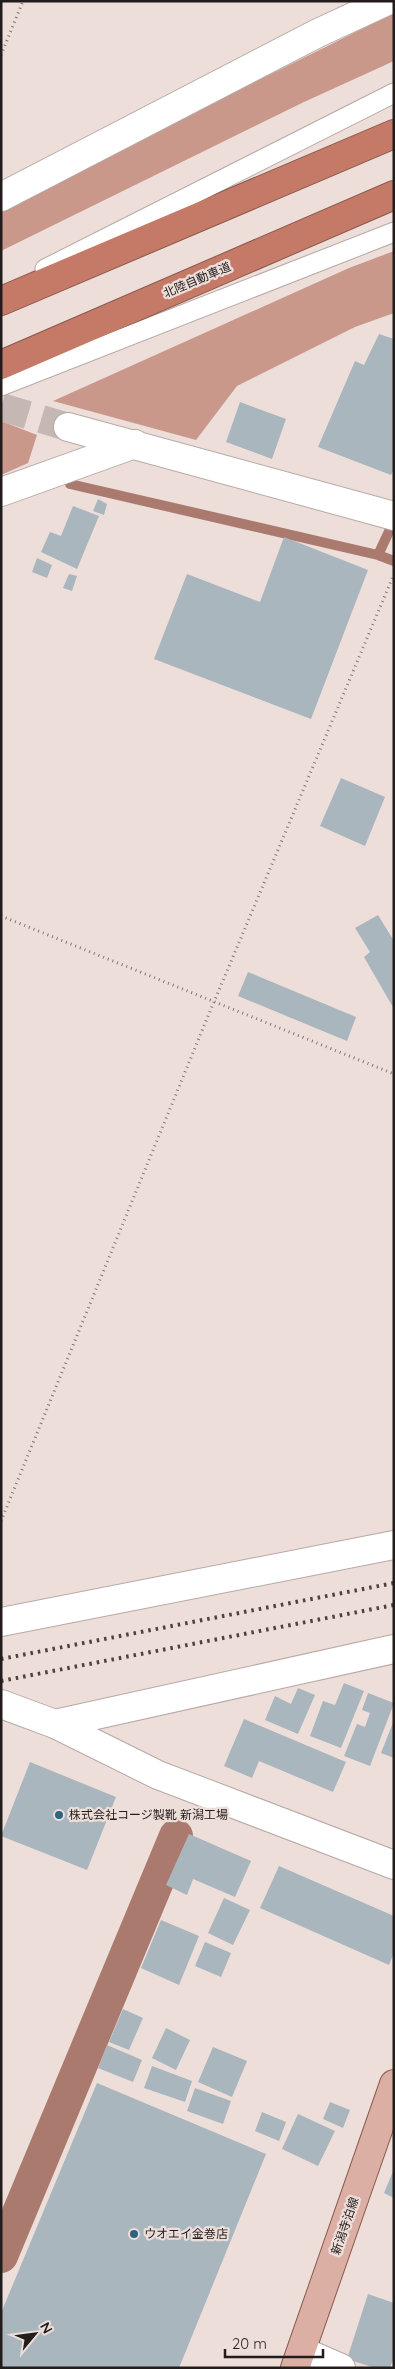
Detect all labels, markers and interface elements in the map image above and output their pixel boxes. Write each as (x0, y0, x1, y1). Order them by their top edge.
street label: 北陸自動車道 (161, 259, 233, 301)
place label: 株式会社コージ製靴 新潟工場 (69, 1807, 228, 1822)
marker: 株式会社コージ製靴 新潟工場 (53, 1809, 65, 1821)
street label: 新潟寺泊線 (328, 2195, 361, 2257)
place label: ウオエイ金巻店 (144, 2226, 228, 2241)
marker: ウオエイ金巻店 (128, 2228, 140, 2240)
north arrow (10, 2309, 60, 2359)
text: N (36, 2319, 57, 2337)
scale bar (225, 2326, 322, 2358)
text: 20 m (232, 2334, 267, 2353)

